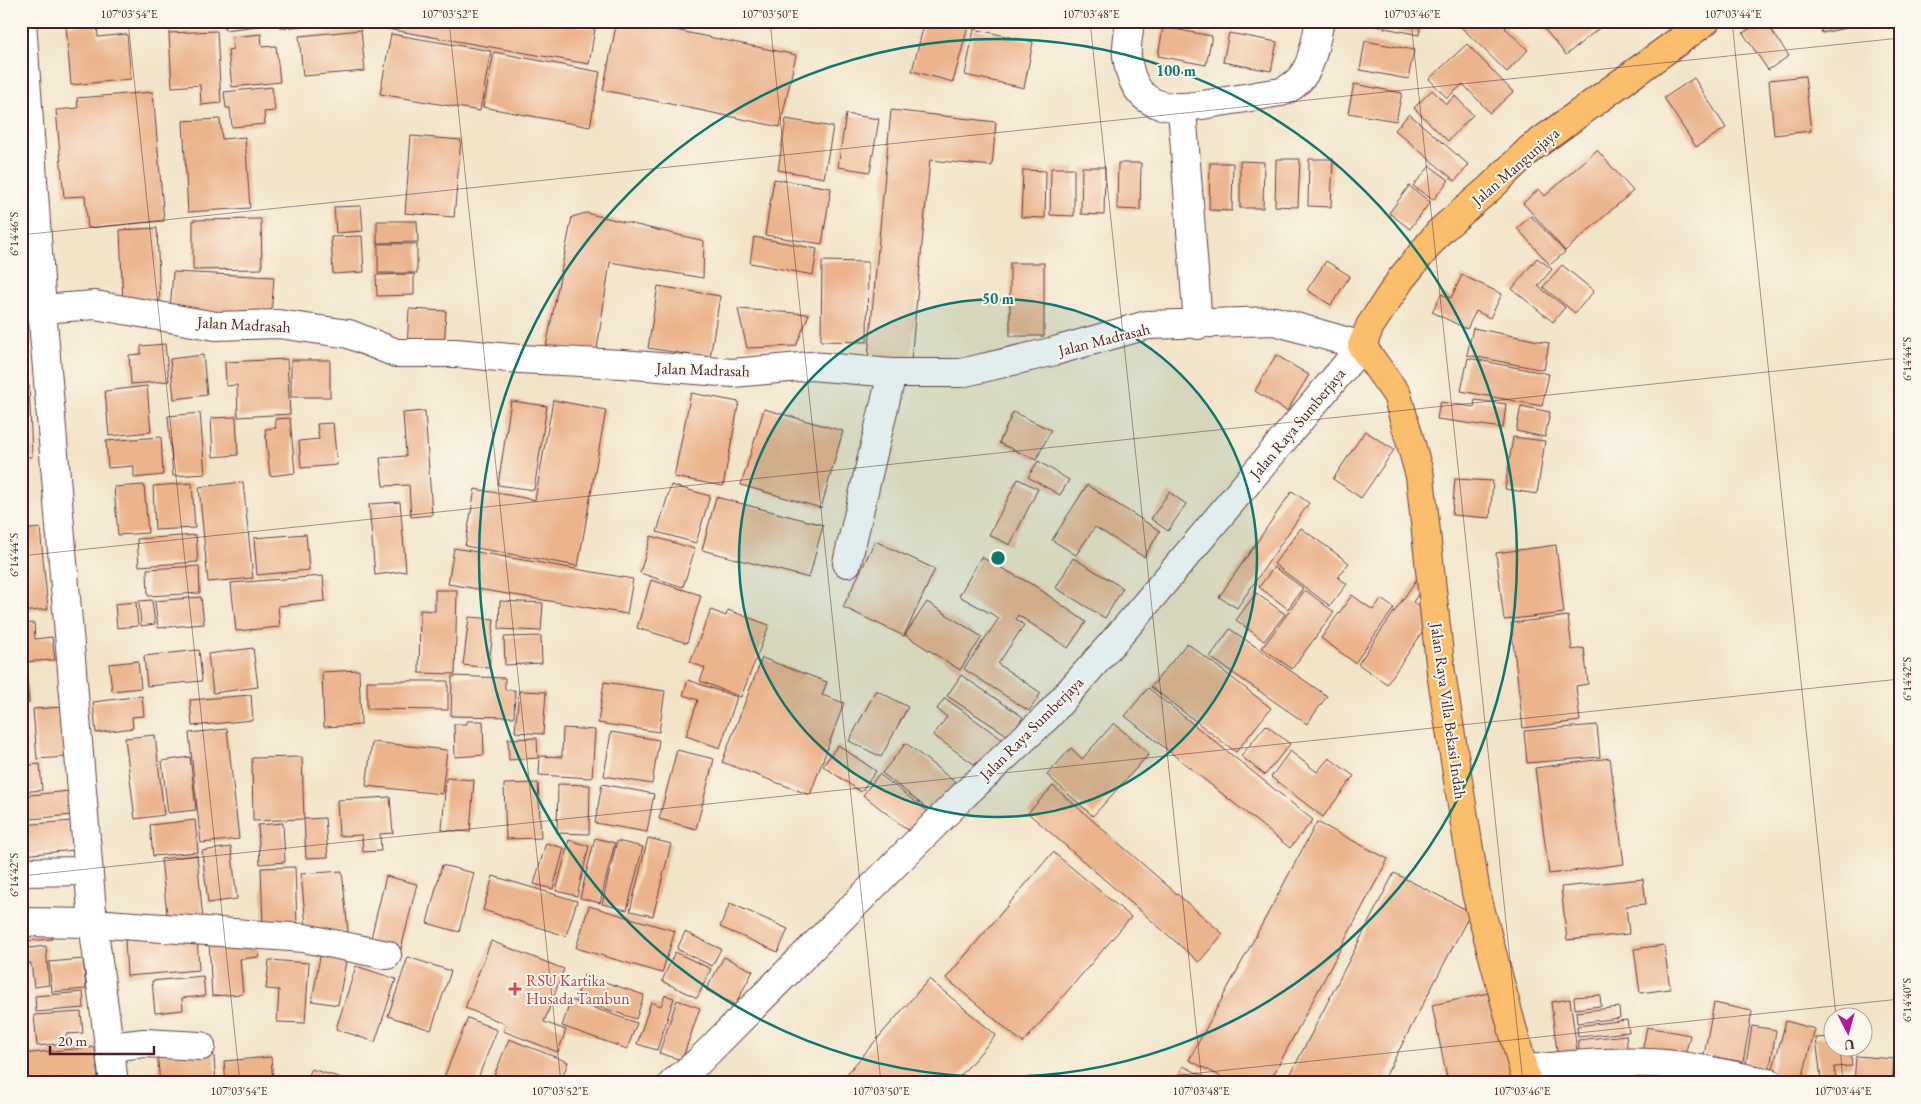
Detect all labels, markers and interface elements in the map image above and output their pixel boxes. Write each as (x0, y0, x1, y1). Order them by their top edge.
text: 107°03'54"E (101, 6, 158, 22)
text: 107°03'52"E (422, 6, 479, 22)
text: 107°03'50"E (742, 6, 799, 22)
text: 107°03'48"E (1063, 6, 1120, 22)
text: 107°03'46"E (1384, 6, 1441, 22)
text: 107°03'44"E (1705, 6, 1762, 22)
text: 100 m (1156, 61, 1196, 80)
street label: Jalan Mangunjaya (1466, 122, 1564, 212)
text: 6°14'46"S (6, 211, 22, 256)
text: 50 m (982, 289, 1014, 308)
street label: Jalan Madrasah (195, 311, 291, 337)
street label: Jalan Madrasah (1054, 318, 1152, 362)
text: 6°14'44"S (1899, 336, 1915, 381)
street label: Jalan Madrasah (654, 357, 750, 382)
street label: Jalan Raya Sumberjaya (1243, 363, 1350, 485)
text: 6°14'44"S (6, 532, 22, 577)
centre of rings (989, 549, 1007, 567)
street label: Jalan Raya Villa Bekasi Indah (1425, 620, 1471, 801)
text: 6°14'42"S (1899, 656, 1915, 701)
street label: Jalan Raya Sumberjaya (973, 671, 1088, 786)
text: 6°14'42"S (6, 852, 22, 897)
place label: RSU Kartika Husada Tambun (526, 970, 630, 1009)
text: 6°14'40"S (1899, 977, 1915, 1022)
marker: RSU Kartika Husada Tambun (508, 982, 522, 996)
north arrow (1824, 1006, 1874, 1056)
scale bar (50, 1024, 154, 1056)
text: 20 m (58, 1031, 87, 1050)
text: U (1843, 1035, 1855, 1054)
text: 107°03'54"E (211, 1083, 268, 1099)
text: 107°03'52"E (532, 1083, 589, 1099)
text: 107°03'50"E (853, 1083, 910, 1099)
text: 107°03'48"E (1173, 1083, 1230, 1099)
text: 107°03'46"E (1494, 1083, 1551, 1099)
text: 107°03'44"E (1815, 1083, 1872, 1099)

